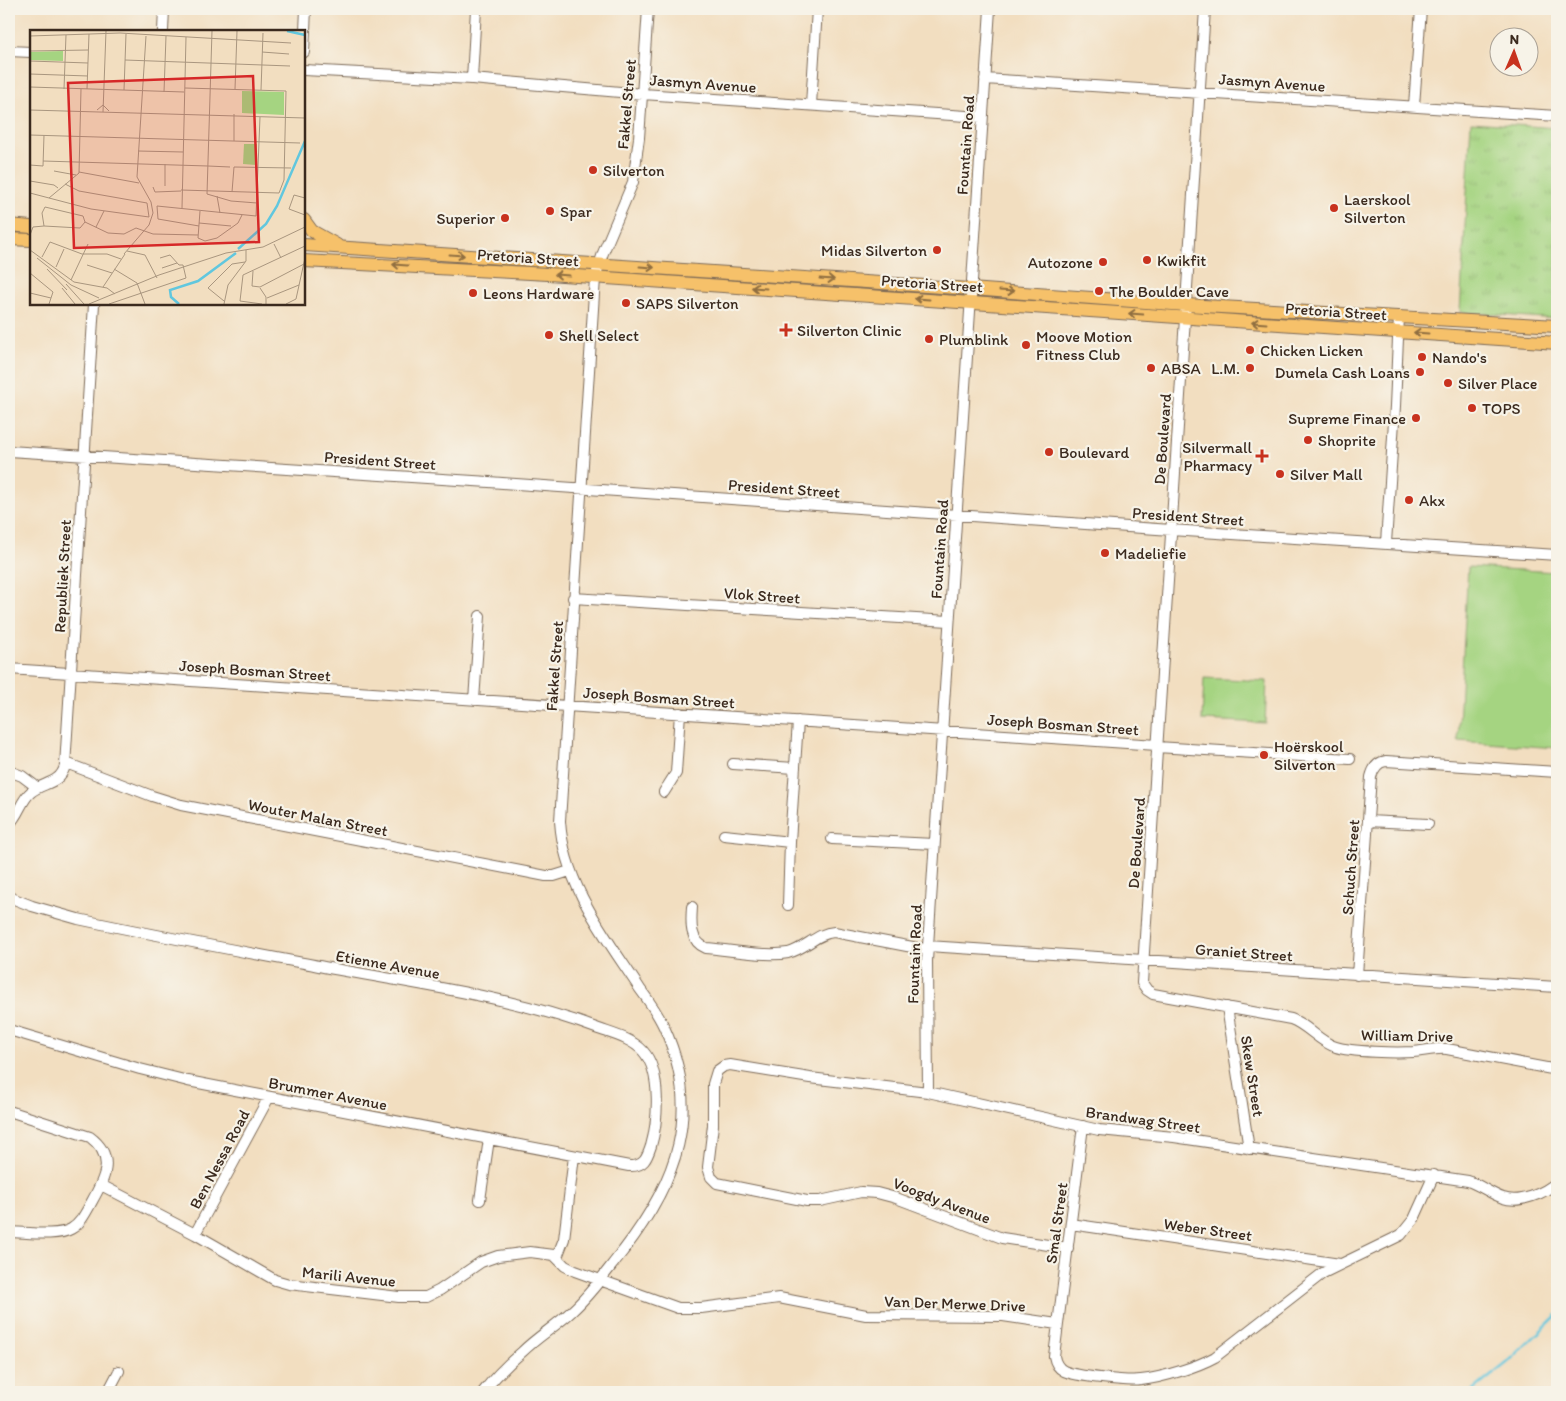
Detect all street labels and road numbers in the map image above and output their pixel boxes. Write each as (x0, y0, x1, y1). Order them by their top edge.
street label: Fakkel Street (613, 58, 640, 150)
street label: Jasmyn Avenue (1218, 69, 1326, 96)
street label: Jasmyn Avenue (649, 70, 757, 97)
street label: Fountain Road (953, 95, 978, 195)
street label: Pretoria Street (476, 244, 579, 271)
street label: Pretoria Street (880, 270, 983, 297)
street label: Pretoria Street (1284, 298, 1387, 325)
street label: De Boulevard (1150, 393, 1175, 485)
street label: President Street (323, 447, 436, 474)
street label: President Street (727, 475, 840, 502)
street label: Fountain Road (927, 499, 952, 599)
street label: President Street (1131, 503, 1244, 530)
street label: Republiek Street (50, 519, 75, 633)
street label: Vlok Street (723, 583, 801, 608)
street label: Fakkel Street (542, 620, 567, 712)
street label: Joseph Bosman Street (178, 656, 332, 685)
street label: Joseph Bosman Street (582, 683, 736, 712)
street label: Joseph Bosman Street (986, 710, 1140, 739)
street label: Wouter Malan Street (246, 795, 389, 840)
street label: De Boulevard (1124, 797, 1149, 889)
street label: Schuch Street (1338, 819, 1363, 915)
street label: Fountain Road (903, 904, 926, 1004)
street label: Graniet Street (1194, 940, 1293, 965)
street label: Etienne Avenue (334, 946, 442, 983)
street label: William Drive (1361, 1025, 1453, 1046)
street label: Skew Street (1237, 1034, 1268, 1118)
street label: Brummer Avenue (267, 1073, 389, 1114)
street label: Brandwag Street (1084, 1102, 1201, 1137)
street label: Ben Nessa Road (185, 1106, 254, 1212)
street label: Voogdy Avenue (890, 1173, 994, 1228)
street label: Smal Street (1041, 1181, 1072, 1265)
street label: Weber Street (1163, 1214, 1253, 1245)
street label: Marili Avenue (301, 1262, 397, 1291)
street label: Van Der Merwe Drive (884, 1292, 1026, 1315)

